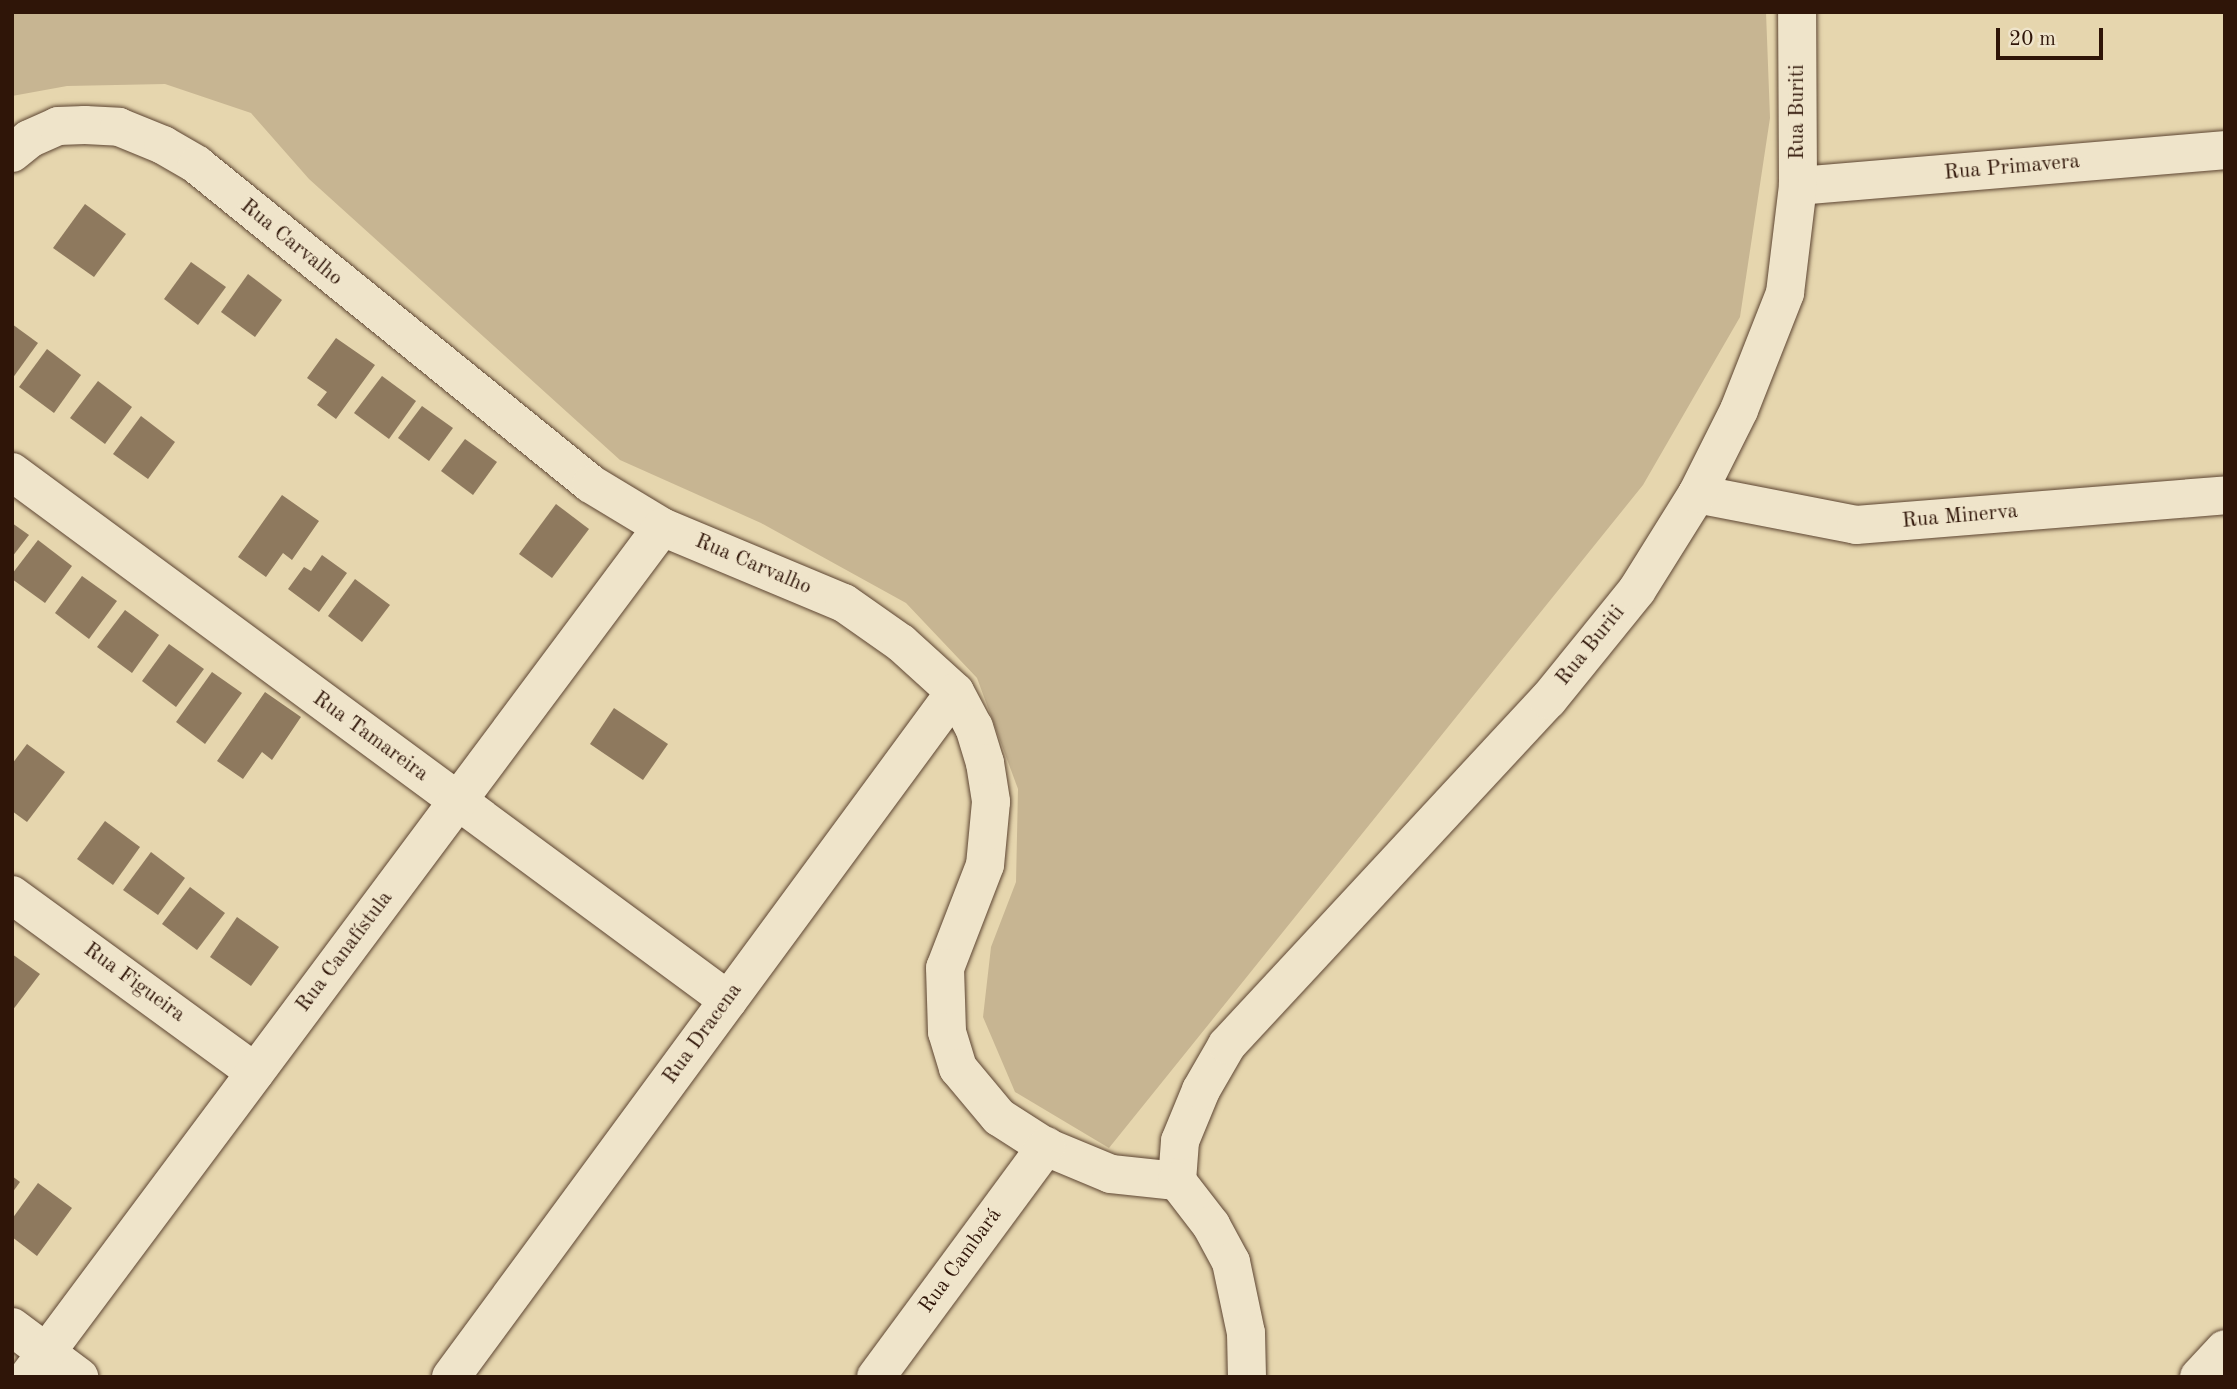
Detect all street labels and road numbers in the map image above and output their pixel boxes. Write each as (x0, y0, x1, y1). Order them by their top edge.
street label: Rua Buriti (1785, 64, 1811, 160)
street label: Rua Primavera (1943, 150, 2081, 186)
street label: Rua Carvalho (235, 194, 347, 292)
street label: Rua Minerva (1901, 499, 2019, 535)
street label: Rua Carvalho (691, 529, 815, 601)
street label: Rua Buriti (1551, 601, 1631, 691)
street label: Rua Tamareira (307, 687, 433, 787)
street label: Rua Canafístula (291, 887, 399, 1017)
street label: Rua Figueira (78, 938, 190, 1028)
street label: Rua Dracena (658, 979, 748, 1089)
street label: Rua Cambará (914, 1204, 1008, 1318)

